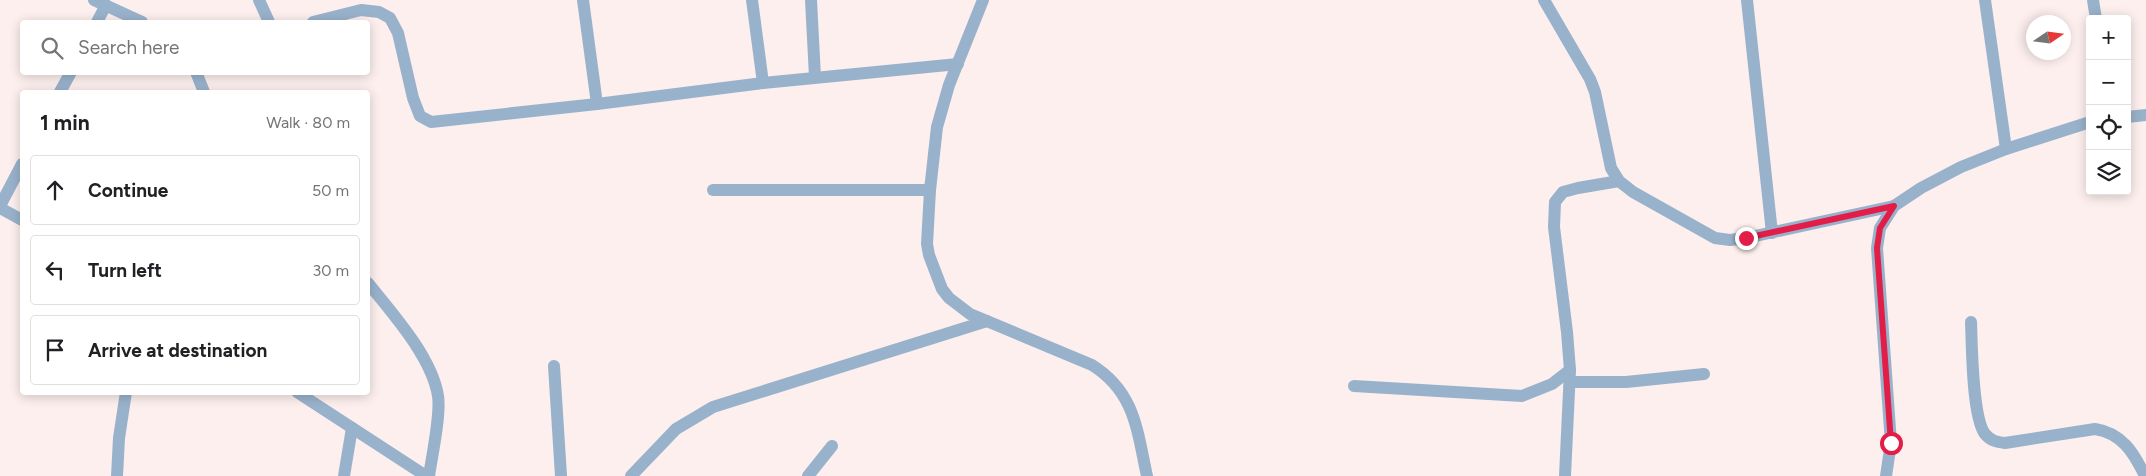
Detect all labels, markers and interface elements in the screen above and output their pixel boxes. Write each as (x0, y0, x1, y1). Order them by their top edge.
north arrow (2026, 15, 2071, 60)
map controls (2086, 15, 2131, 195)
button: + (2086, 15, 2131, 60)
search box (20, 20, 370, 75)
icon: search (38, 34, 66, 62)
text: Search here (78, 36, 180, 59)
button: − (2086, 60, 2131, 105)
button: locate (2086, 105, 2131, 150)
text: 1 min (40, 110, 90, 135)
text: Walk · 80 m (266, 113, 350, 132)
button: layers (2086, 150, 2131, 195)
icon: ahead (41, 176, 69, 204)
text: Continue (88, 179, 168, 202)
text: 50 m (312, 181, 349, 200)
route end (1735, 227, 1758, 250)
icon: left (41, 256, 69, 284)
text: Turn left (88, 259, 162, 282)
text: 30 m (312, 261, 349, 280)
icon: arrive (41, 336, 69, 364)
text: Arrive at destination (88, 339, 267, 362)
route start (1880, 432, 1903, 455)

